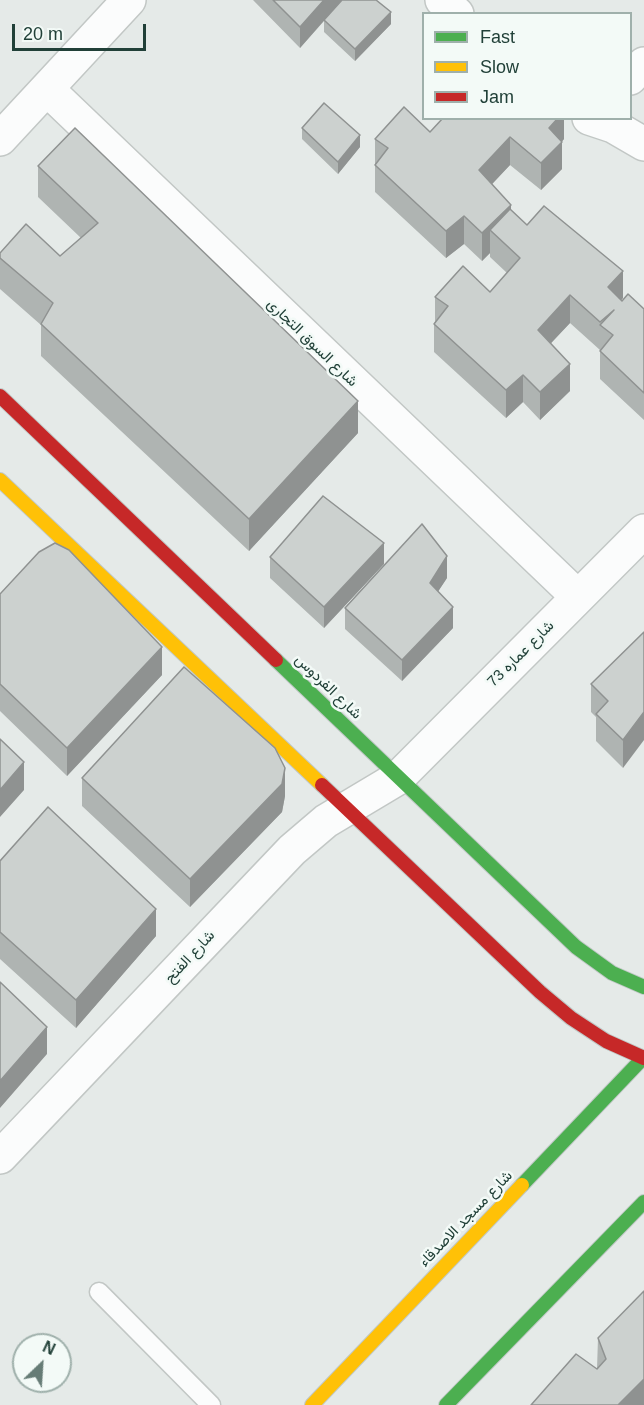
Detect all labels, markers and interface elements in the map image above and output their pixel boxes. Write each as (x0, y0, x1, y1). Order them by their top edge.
scale bar (15, 12, 148, 50)
legend (422, 12, 632, 120)
text: 20 m (23, 24, 63, 44)
text: Fast (480, 27, 515, 47)
text: Slow (480, 57, 519, 77)
text: Jam (480, 87, 514, 107)
street label: شارع السوق التجارى (263, 295, 361, 391)
street label: شارع عماره 73 (484, 617, 558, 691)
street label: شارع الفردوس (291, 651, 365, 723)
street label: شارع الفتح (161, 927, 219, 987)
street label: شارع مسجد الاصدقاء (416, 1167, 516, 1271)
north arrow (12, 1333, 72, 1393)
text: N (40, 1338, 58, 1358)

